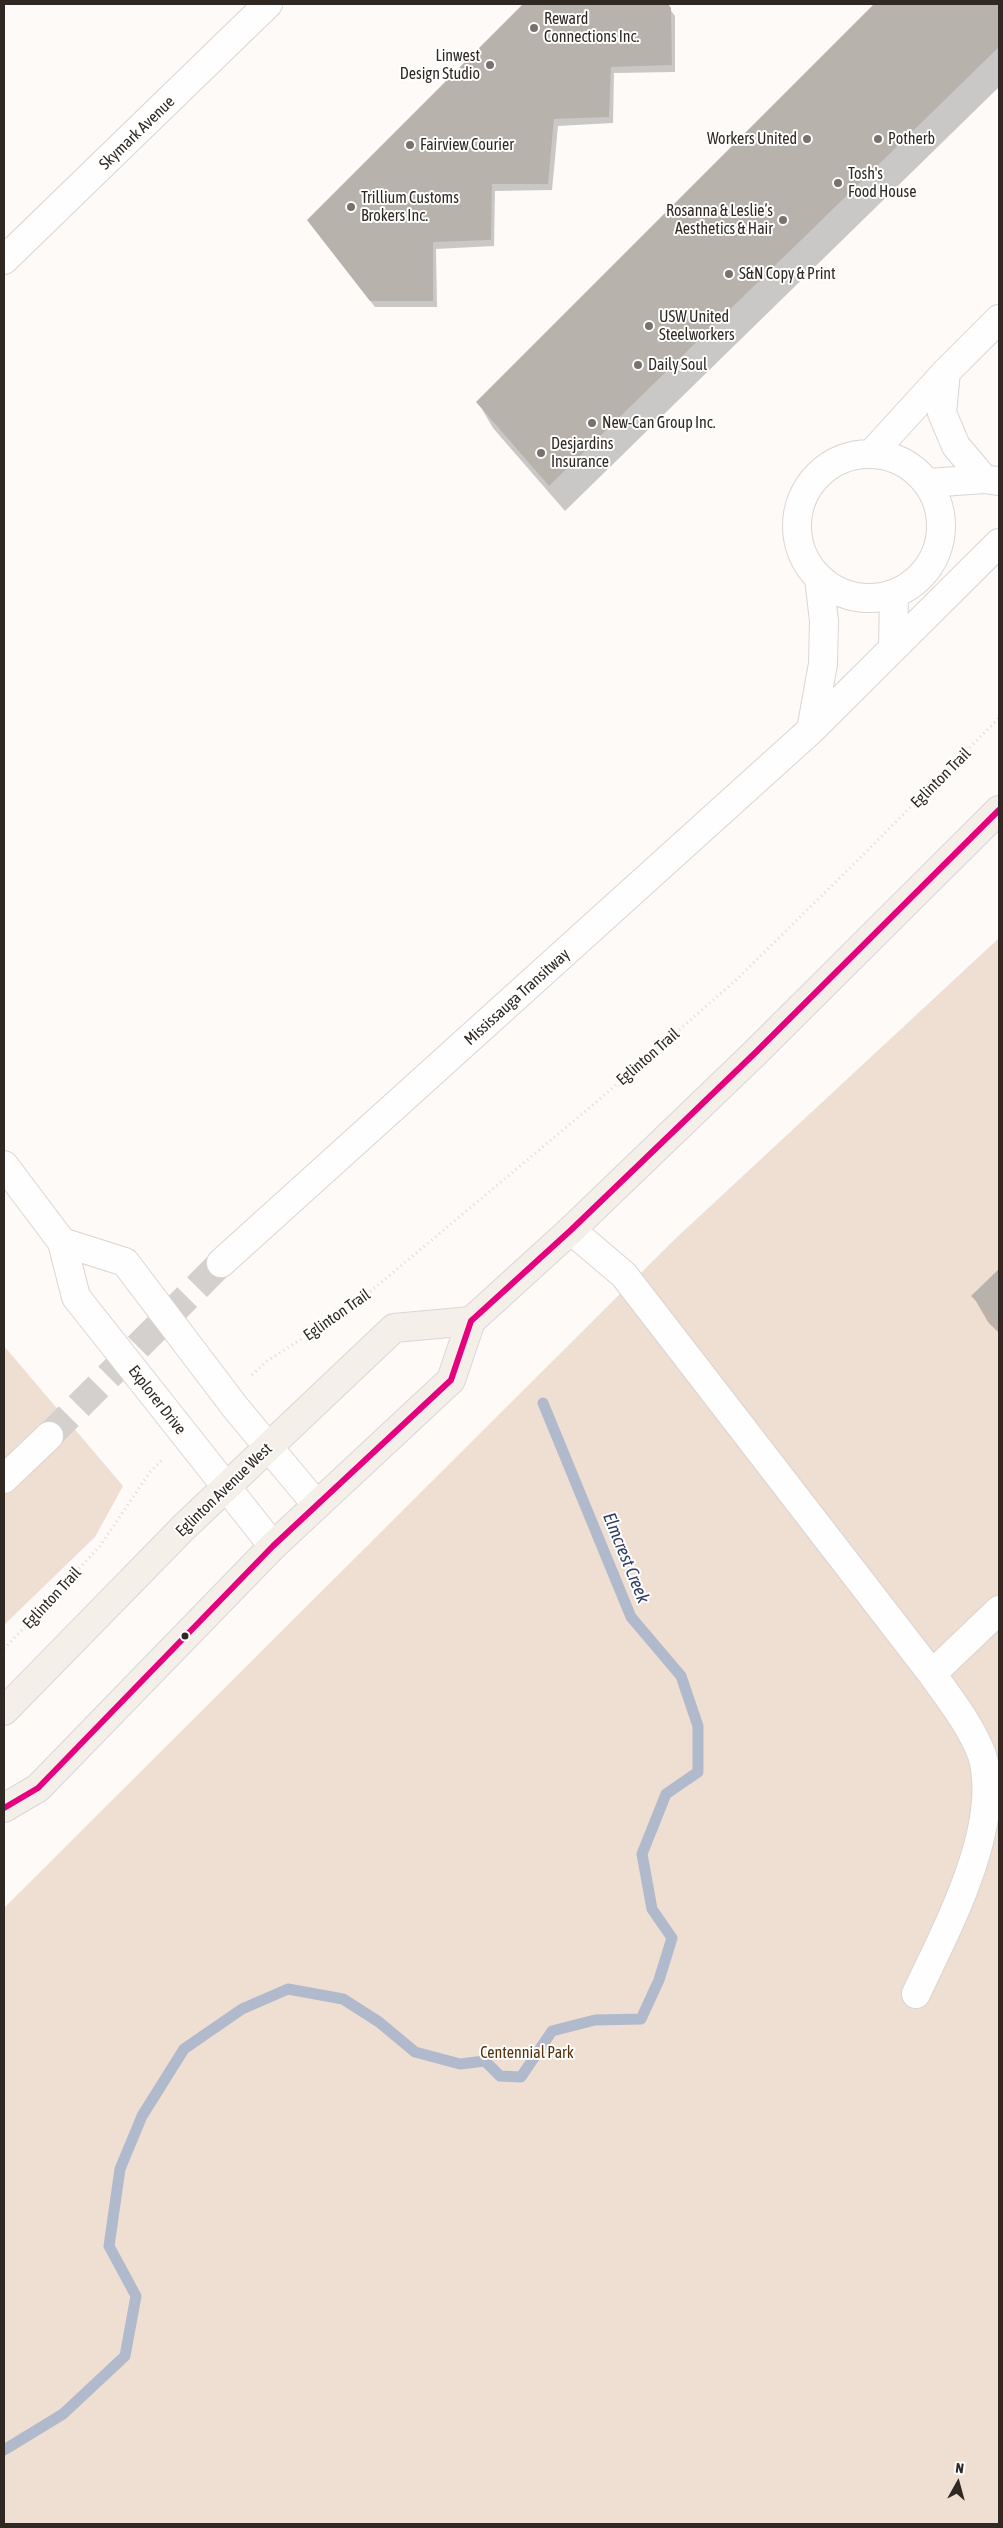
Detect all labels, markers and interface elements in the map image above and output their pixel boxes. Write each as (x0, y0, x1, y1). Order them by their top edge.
place label: Reward Connections Inc. (544, 9, 639, 47)
marker: Reward Connections Inc. (528, 22, 540, 34)
place label: Linwest Design Studio (400, 46, 480, 84)
marker: Linwest Design Studio (484, 59, 496, 71)
street label: Skymark Avenue (95, 92, 179, 174)
place label: Workers United (707, 129, 797, 149)
place label: Potherb (888, 129, 935, 149)
marker: Workers United (801, 133, 813, 145)
marker: Potherb (872, 133, 884, 145)
place label: Fairview Courier (420, 135, 514, 155)
marker: Fairview Courier (404, 139, 416, 151)
place label: Tosh's Food House (848, 164, 916, 202)
marker: Tosh's Food House (832, 177, 844, 189)
place label: Trillium Customs Brokers Inc. (361, 188, 459, 226)
marker: Trillium Customs Brokers Inc. (345, 201, 357, 213)
place label: Rosanna & Leslie’s Aesthetics & Hair (666, 201, 773, 239)
marker: Rosanna & Leslie’s Aesthetics & Hair (777, 214, 789, 226)
place label: S&N Copy & Print (739, 264, 836, 284)
marker: S&N Copy & Print (723, 268, 735, 280)
place label: USW United Steelworkers (659, 307, 735, 345)
marker: USW United Steelworkers (643, 320, 655, 332)
place label: Daily Soul (648, 355, 707, 375)
marker: Daily Soul (632, 359, 644, 371)
place label: New-Can Group Inc. (602, 413, 716, 433)
marker: New-Can Group Inc. (586, 417, 598, 429)
place label: Desjardins Insurance (551, 434, 613, 472)
marker: Desjardins Insurance (535, 447, 547, 459)
street label: Eglinton Trail (907, 744, 975, 812)
street label: Mississauga Transitway (460, 945, 574, 1049)
street label: Eglinton Trail (613, 1024, 683, 1090)
street label: Eglinton Trail (300, 1285, 374, 1345)
street label: Explorer Drive (124, 1362, 190, 1438)
street label: Eglinton Avenue West (172, 1439, 276, 1541)
water label: Elmcrest Creek (598, 1510, 654, 1606)
street label: Eglinton Trail (19, 1563, 85, 1633)
unlabelled marker (180, 1631, 190, 1641)
park label: Centennial Park (480, 2043, 574, 2063)
north arrow (933, 2458, 983, 2508)
text: N (955, 2460, 965, 2477)

